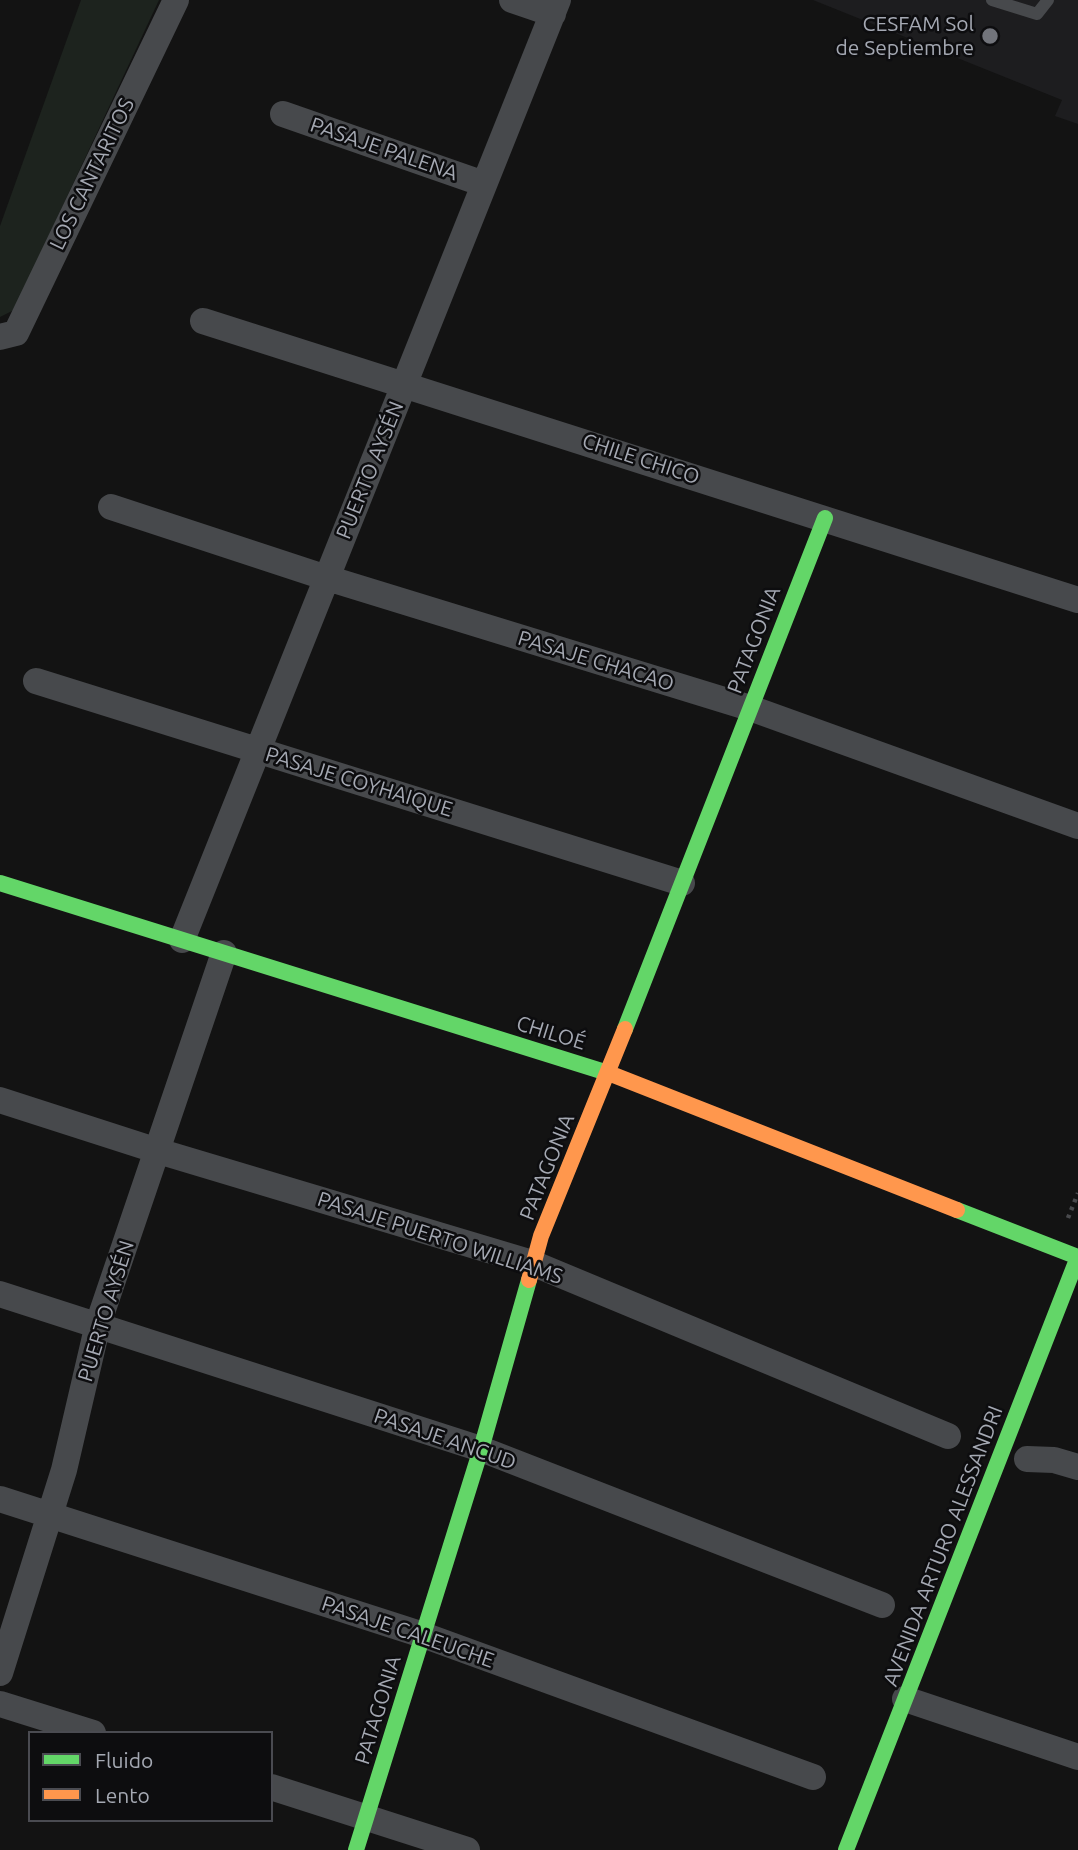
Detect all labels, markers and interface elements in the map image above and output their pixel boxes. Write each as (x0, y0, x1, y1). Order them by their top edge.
place label: CESFAM Sol de Septiembre (836, 11, 974, 61)
marker: CESFAM Sol de Septiembre (980, 26, 1000, 46)
street label: LOS CANTARITOS (44, 94, 140, 254)
street label: PASAJE PALENA (307, 112, 461, 186)
street label: PUERTO AYSÉN (331, 397, 409, 543)
street label: CHILE CHICO (579, 428, 703, 490)
street label: PATAGONIA (722, 583, 786, 697)
street label: PASAJE CHACAO (515, 625, 677, 697)
street label: PASAJE COYHAIQUE (262, 742, 456, 822)
street label: CHILOÉ (513, 1011, 589, 1055)
street label: PATAGONIA (514, 1110, 580, 1224)
street label: PASAJE PUERTO WILLIAMS (314, 1186, 566, 1290)
street label: PUERTO AYSÉN (73, 1237, 139, 1385)
street label: AVENIDA ARTURO ALESSANDRI (878, 1402, 1008, 1690)
street label: PASAJE ANCUD (371, 1403, 519, 1475)
street label: PASAJE CALEUCHE (318, 1591, 498, 1673)
street label: PATAGONIA (350, 1653, 406, 1767)
legend (28, 1731, 273, 1822)
text: Fluido (95, 1748, 153, 1772)
text: Lento (95, 1783, 150, 1807)

